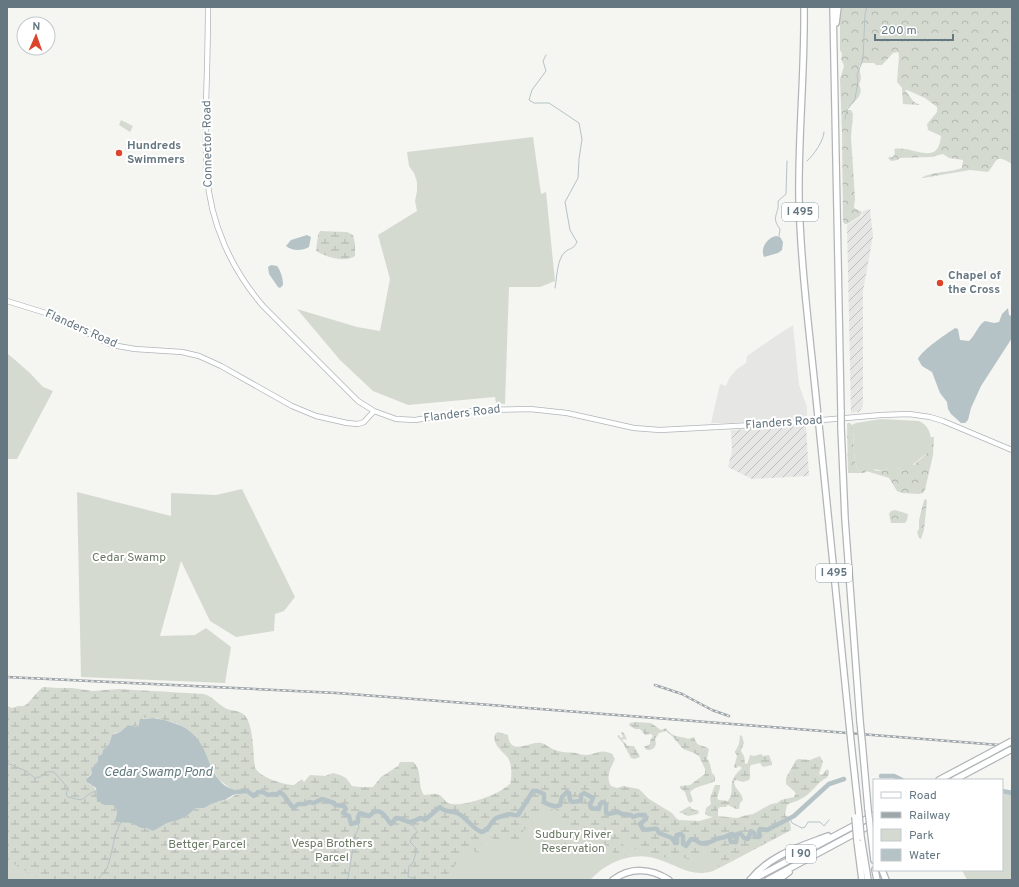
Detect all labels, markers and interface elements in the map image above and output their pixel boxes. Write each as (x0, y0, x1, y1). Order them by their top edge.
north arrow (16, 16, 56, 56)
scale bar (875, 16, 953, 42)
text: N (32, 20, 41, 34)
text: 200 m (881, 23, 917, 39)
street label: Connector Road (199, 100, 217, 188)
place label: Hundreds Swimmers (127, 138, 185, 168)
marker: Hundreds Swimmers (114, 148, 124, 158)
road number: I 495 (782, 203, 818, 221)
place label: Chapel of the Cross (948, 268, 1001, 298)
marker: Chapel of the Cross (935, 278, 945, 288)
street label: Flanders Road (42, 306, 120, 352)
street label: Flanders Road (423, 401, 501, 427)
street label: Flanders Road (745, 412, 823, 434)
park label: Cedar Swamp (92, 550, 166, 566)
road number: I 495 (816, 564, 852, 582)
water label: Cedar Swamp Pond (104, 765, 213, 781)
legend (873, 779, 1003, 871)
text: Road (909, 788, 937, 804)
text: Railway (909, 808, 950, 824)
park label: Sudbury River Reservation (535, 827, 612, 857)
text: Park (909, 828, 934, 844)
park label: Vespa Brothers Parcel (291, 836, 373, 866)
park label: Bettger Parcel (168, 837, 246, 853)
road number: I 90 (786, 845, 816, 863)
text: Water (909, 848, 941, 864)

